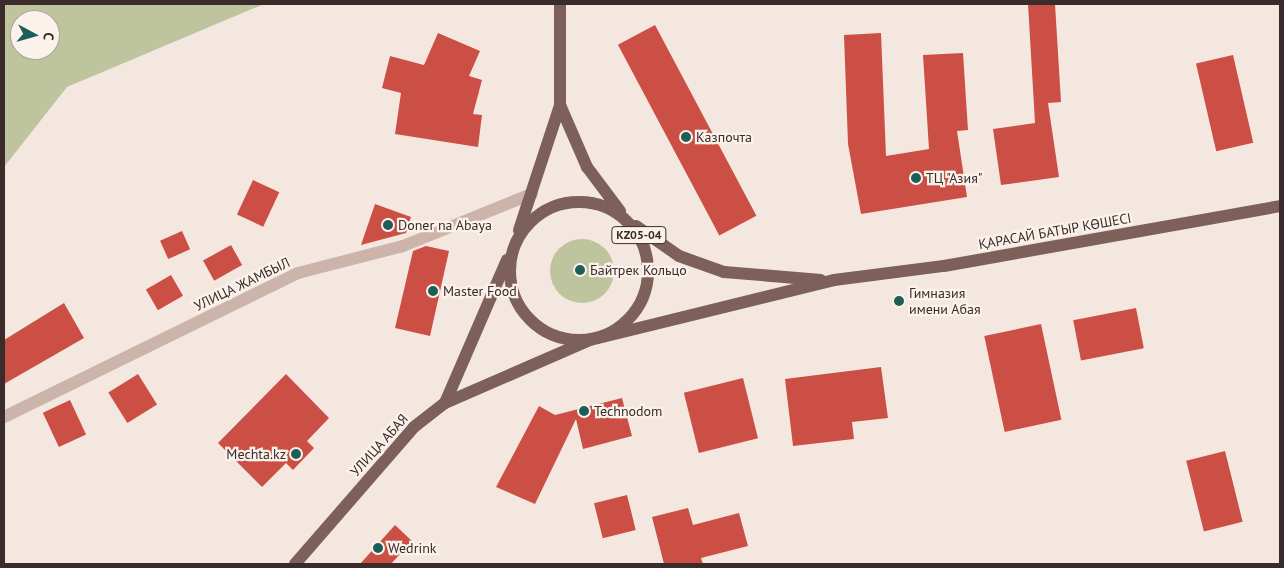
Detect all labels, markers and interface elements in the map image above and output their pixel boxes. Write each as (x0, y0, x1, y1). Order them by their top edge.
north arrow (10, 10, 60, 60)
text: С (40, 32, 58, 41)
place label: Казпочта (696, 129, 752, 145)
marker: Казпочта (680, 131, 692, 143)
place label: ТЦ "Азия" (926, 170, 983, 186)
marker: ТЦ "Азия" (910, 172, 922, 184)
street label: ҚАРАСАЙ БАТЫР КӨШЕСІ (977, 209, 1133, 253)
place label: Doner na Abaya (398, 217, 492, 233)
marker: Doner na Abaya (382, 219, 394, 231)
road number: KZ05-04 (610, 226, 668, 244)
street label: УЛИЦА ЖАМБЫЛ (191, 253, 293, 315)
place label: Байтрек Кольцо (590, 262, 687, 278)
marker: Байтрек Кольцо (574, 264, 586, 276)
place label: Master Food (443, 283, 517, 299)
marker: Master Food (427, 285, 439, 297)
place label: Гимназия имени Абая (909, 285, 981, 318)
marker: Гимназия имени Абая (893, 295, 905, 307)
place label: Technodom (594, 403, 662, 419)
marker: Technodom (578, 405, 590, 417)
street label: УЛИЦА АБАЯ (346, 410, 412, 480)
place label: Mechta.kz (226, 446, 286, 462)
marker: Mechta.kz (290, 448, 302, 460)
place label: Wedrink (388, 540, 437, 556)
marker: Wedrink (372, 542, 384, 554)

